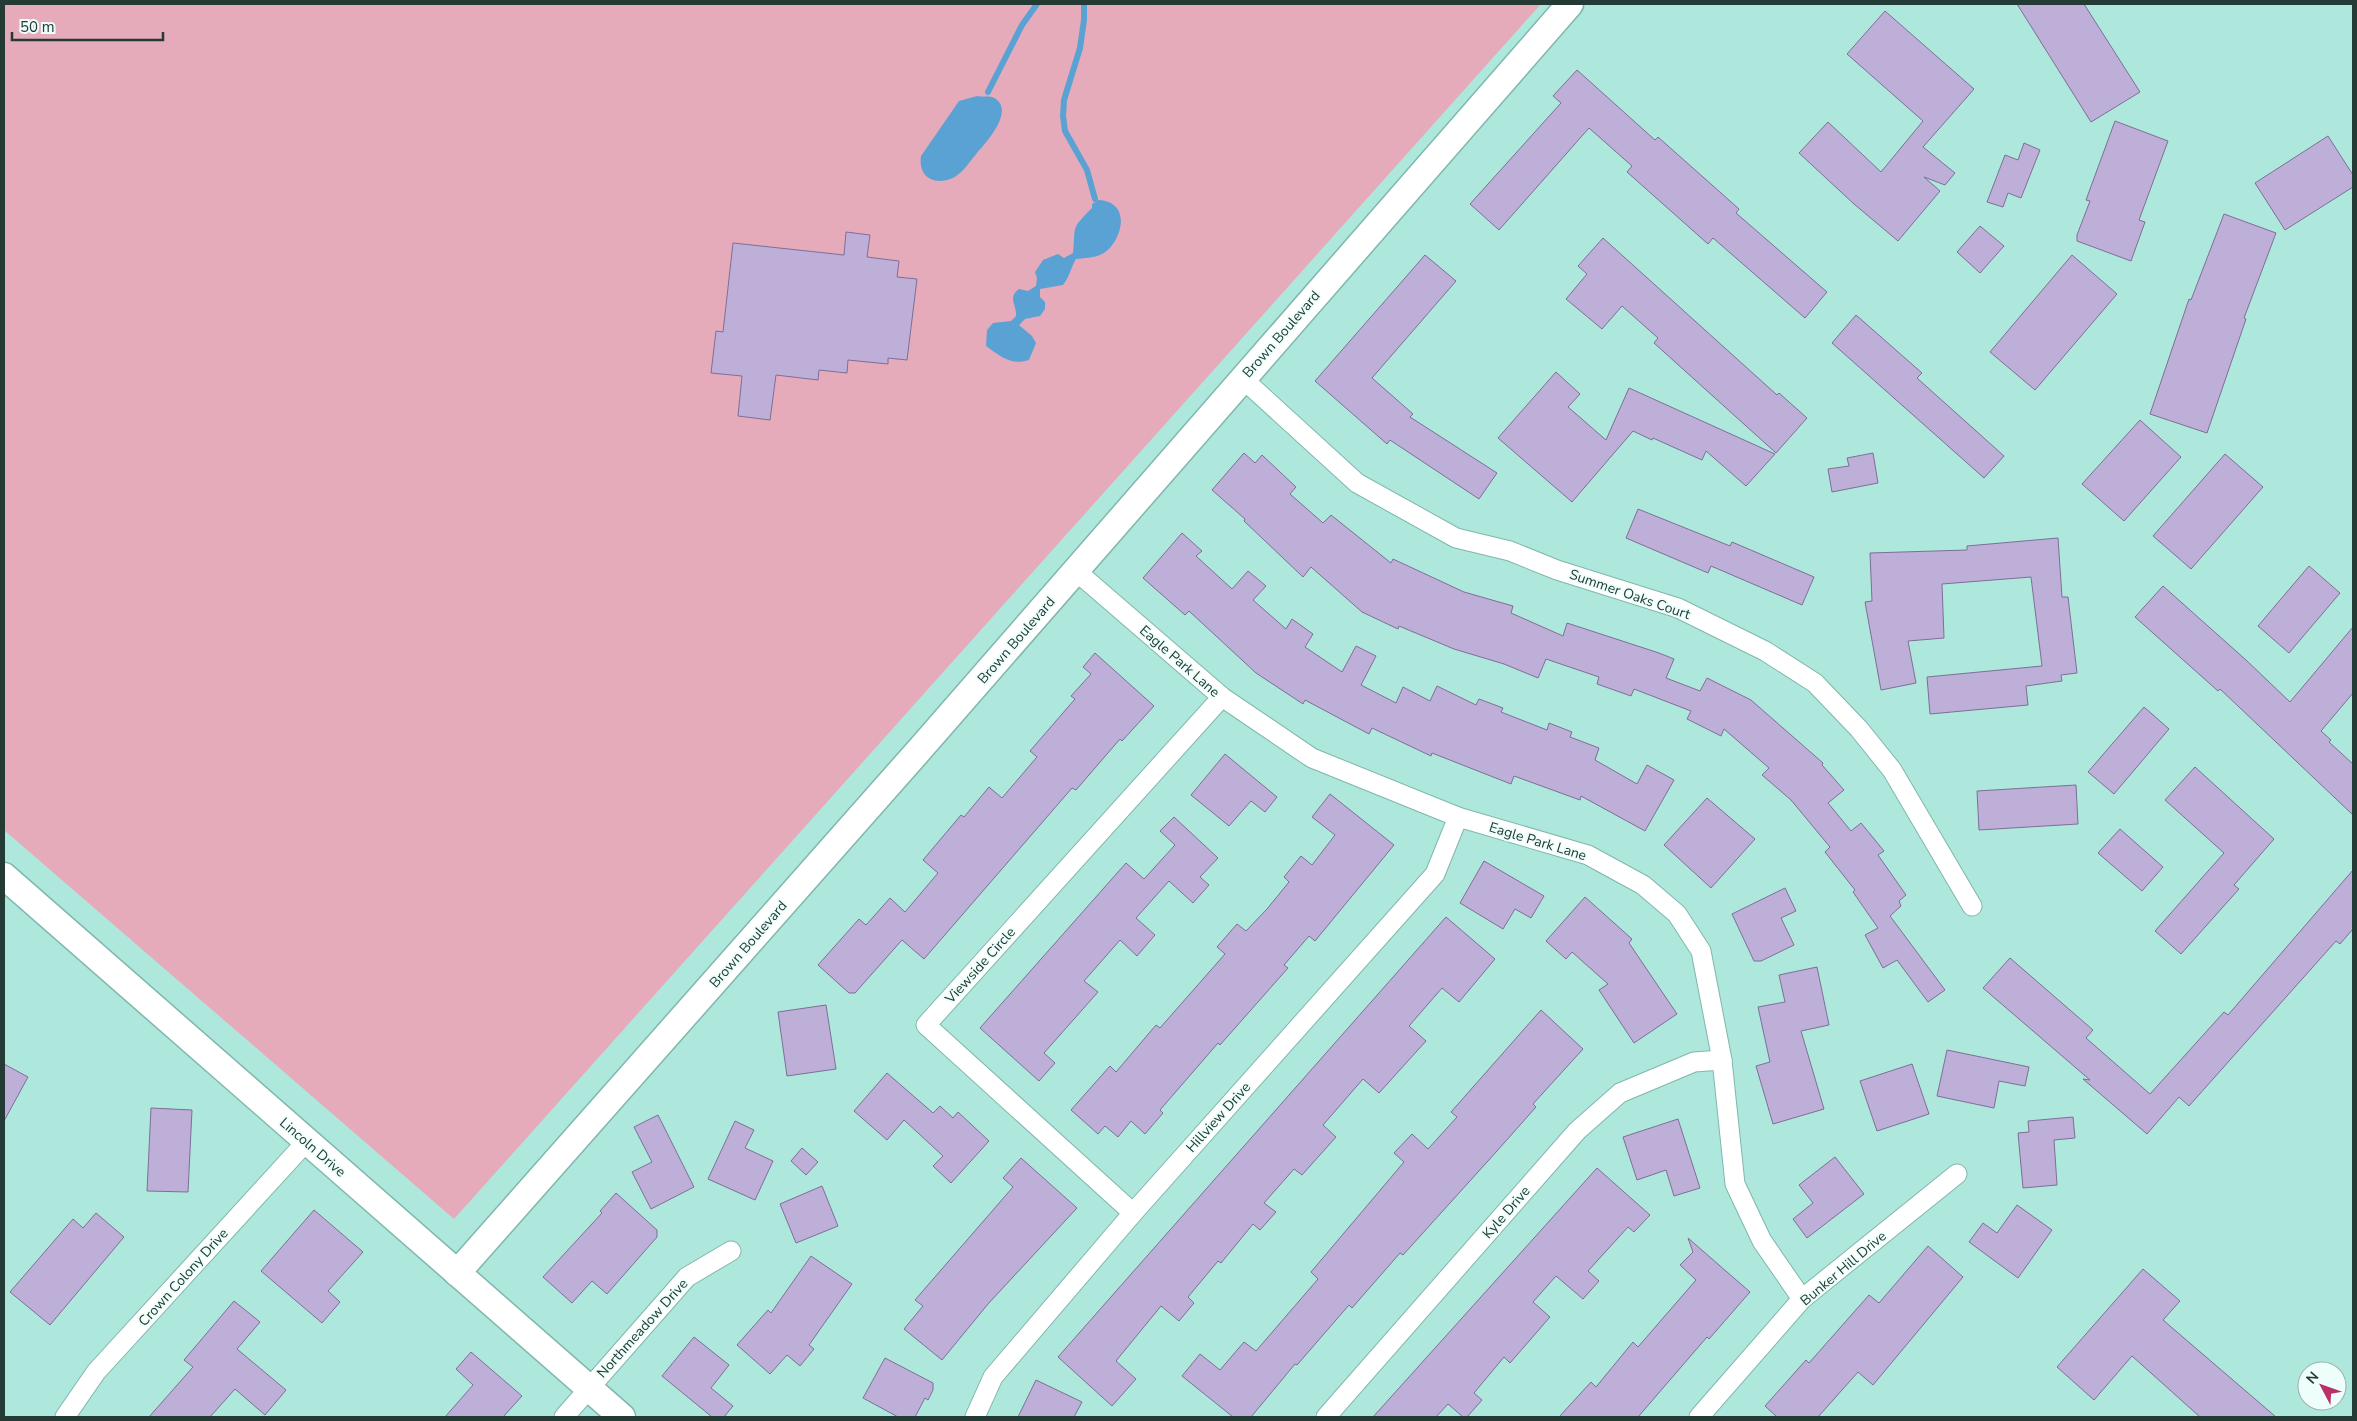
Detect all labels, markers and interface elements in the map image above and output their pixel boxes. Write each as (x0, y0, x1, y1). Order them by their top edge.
scale bar (12, 10, 164, 42)
text: 50 m (20, 17, 55, 37)
street label: Brown Boulevard (1238, 287, 1324, 382)
street label: Summer Oaks Court (1567, 565, 1693, 624)
street label: Brown Boulevard (973, 593, 1059, 688)
street label: Eagle Park Lane (1135, 621, 1224, 702)
street label: Eagle Park Lane (1487, 818, 1589, 865)
street label: Brown Boulevard (705, 897, 791, 992)
street label: Viewside Circle (940, 923, 1020, 1008)
street label: Hillview Drive (1182, 1078, 1255, 1157)
street label: Lincoln Drive (276, 1113, 350, 1181)
street label: Kyle Drive (1478, 1182, 1535, 1243)
street label: Crown Colony Drive (134, 1224, 233, 1330)
street label: Bunker Hill Drive (1796, 1227, 1890, 1310)
street label: Northmeadow Drive (593, 1275, 692, 1382)
north arrow (2297, 1361, 2347, 1411)
text: N (2302, 1368, 2323, 1388)

